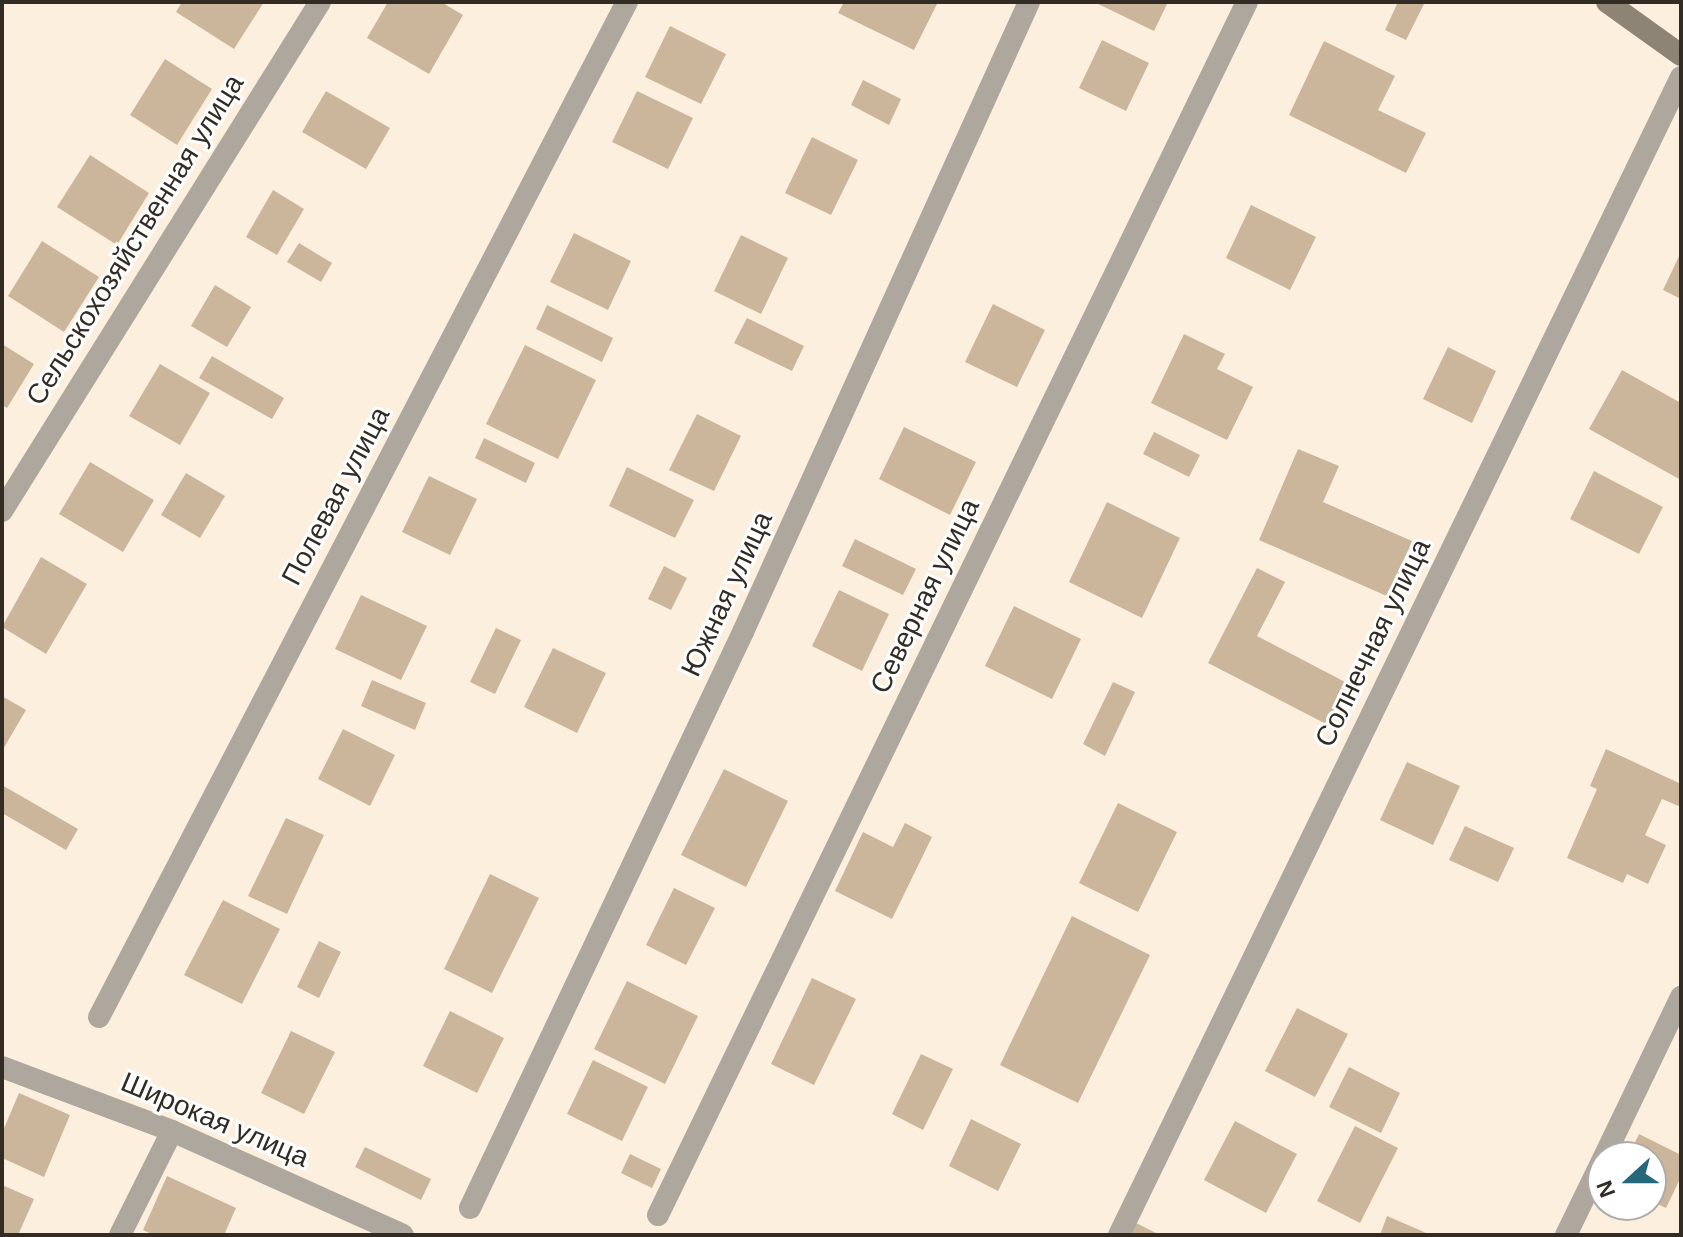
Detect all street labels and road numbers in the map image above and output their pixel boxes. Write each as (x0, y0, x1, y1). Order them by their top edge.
street label: Сельскохозяйственная улица (19, 68, 251, 412)
street label: Полевая улица (275, 401, 397, 591)
street label: Северная улица (863, 493, 987, 699)
street label: Южная улица (674, 506, 780, 682)
street label: Солнечная улица (1308, 534, 1438, 752)
street label: Широкая улица (116, 1065, 314, 1175)

